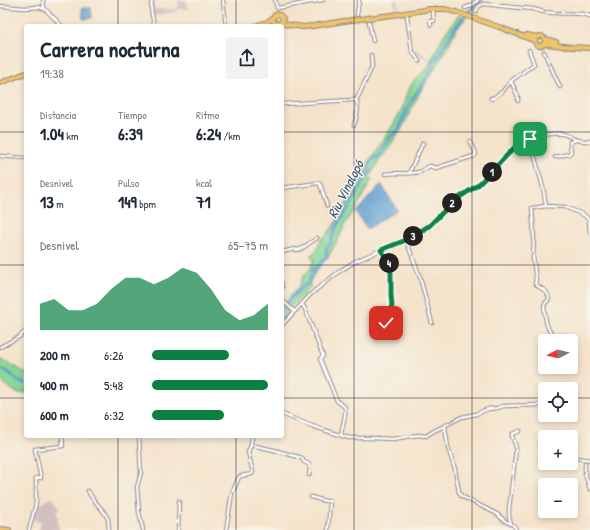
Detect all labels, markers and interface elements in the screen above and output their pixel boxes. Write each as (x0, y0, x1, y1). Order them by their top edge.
text: Carrera nocturna (40, 34, 179, 64)
button: share (226, 37, 268, 79)
text: 19:38 (40, 64, 64, 82)
text: Distancia (40, 108, 76, 122)
text: Tiempo (118, 108, 147, 122)
text: Ritmo (196, 108, 219, 122)
text: 1.04 (40, 122, 64, 145)
text: 6:39 (118, 122, 143, 145)
text: 6:24 (196, 122, 221, 145)
pin (513, 122, 547, 156)
icon: arrive (519, 128, 541, 150)
text: km (64, 129, 78, 143)
text: /km (221, 129, 240, 143)
water label: Riu Vinalopó (322, 156, 369, 221)
pin: 1 (482, 162, 502, 182)
text: 1 (490, 165, 494, 179)
text: Desnivel (40, 176, 73, 190)
text: Pulso (118, 176, 139, 190)
text: kcal (196, 176, 212, 190)
text: 13 (40, 190, 54, 213)
text: 149 (118, 190, 137, 213)
text: 71 (196, 190, 211, 213)
pin: 2 (442, 193, 462, 213)
text: 2 (449, 196, 455, 210)
text: m (54, 197, 64, 211)
text: bpm (137, 197, 156, 211)
pin: 3 (403, 226, 423, 246)
text: 3 (411, 229, 415, 243)
text: Desnivel (40, 236, 79, 254)
text: 65–75 m (228, 236, 268, 254)
pin: 4 (379, 253, 399, 273)
text: 4 (387, 256, 391, 270)
pin (369, 306, 403, 340)
icon: check (375, 312, 397, 334)
north arrow (538, 334, 578, 374)
map controls (538, 334, 578, 518)
text: 200 m (40, 346, 70, 364)
text: 6:26 (104, 346, 123, 364)
text: 400 m (40, 376, 68, 394)
text: 5:48 (104, 376, 123, 394)
button: locate (538, 382, 578, 422)
text: 600 m (40, 406, 69, 424)
text: 6:32 (104, 406, 124, 424)
button: + (538, 430, 578, 470)
button: − (538, 478, 578, 518)

